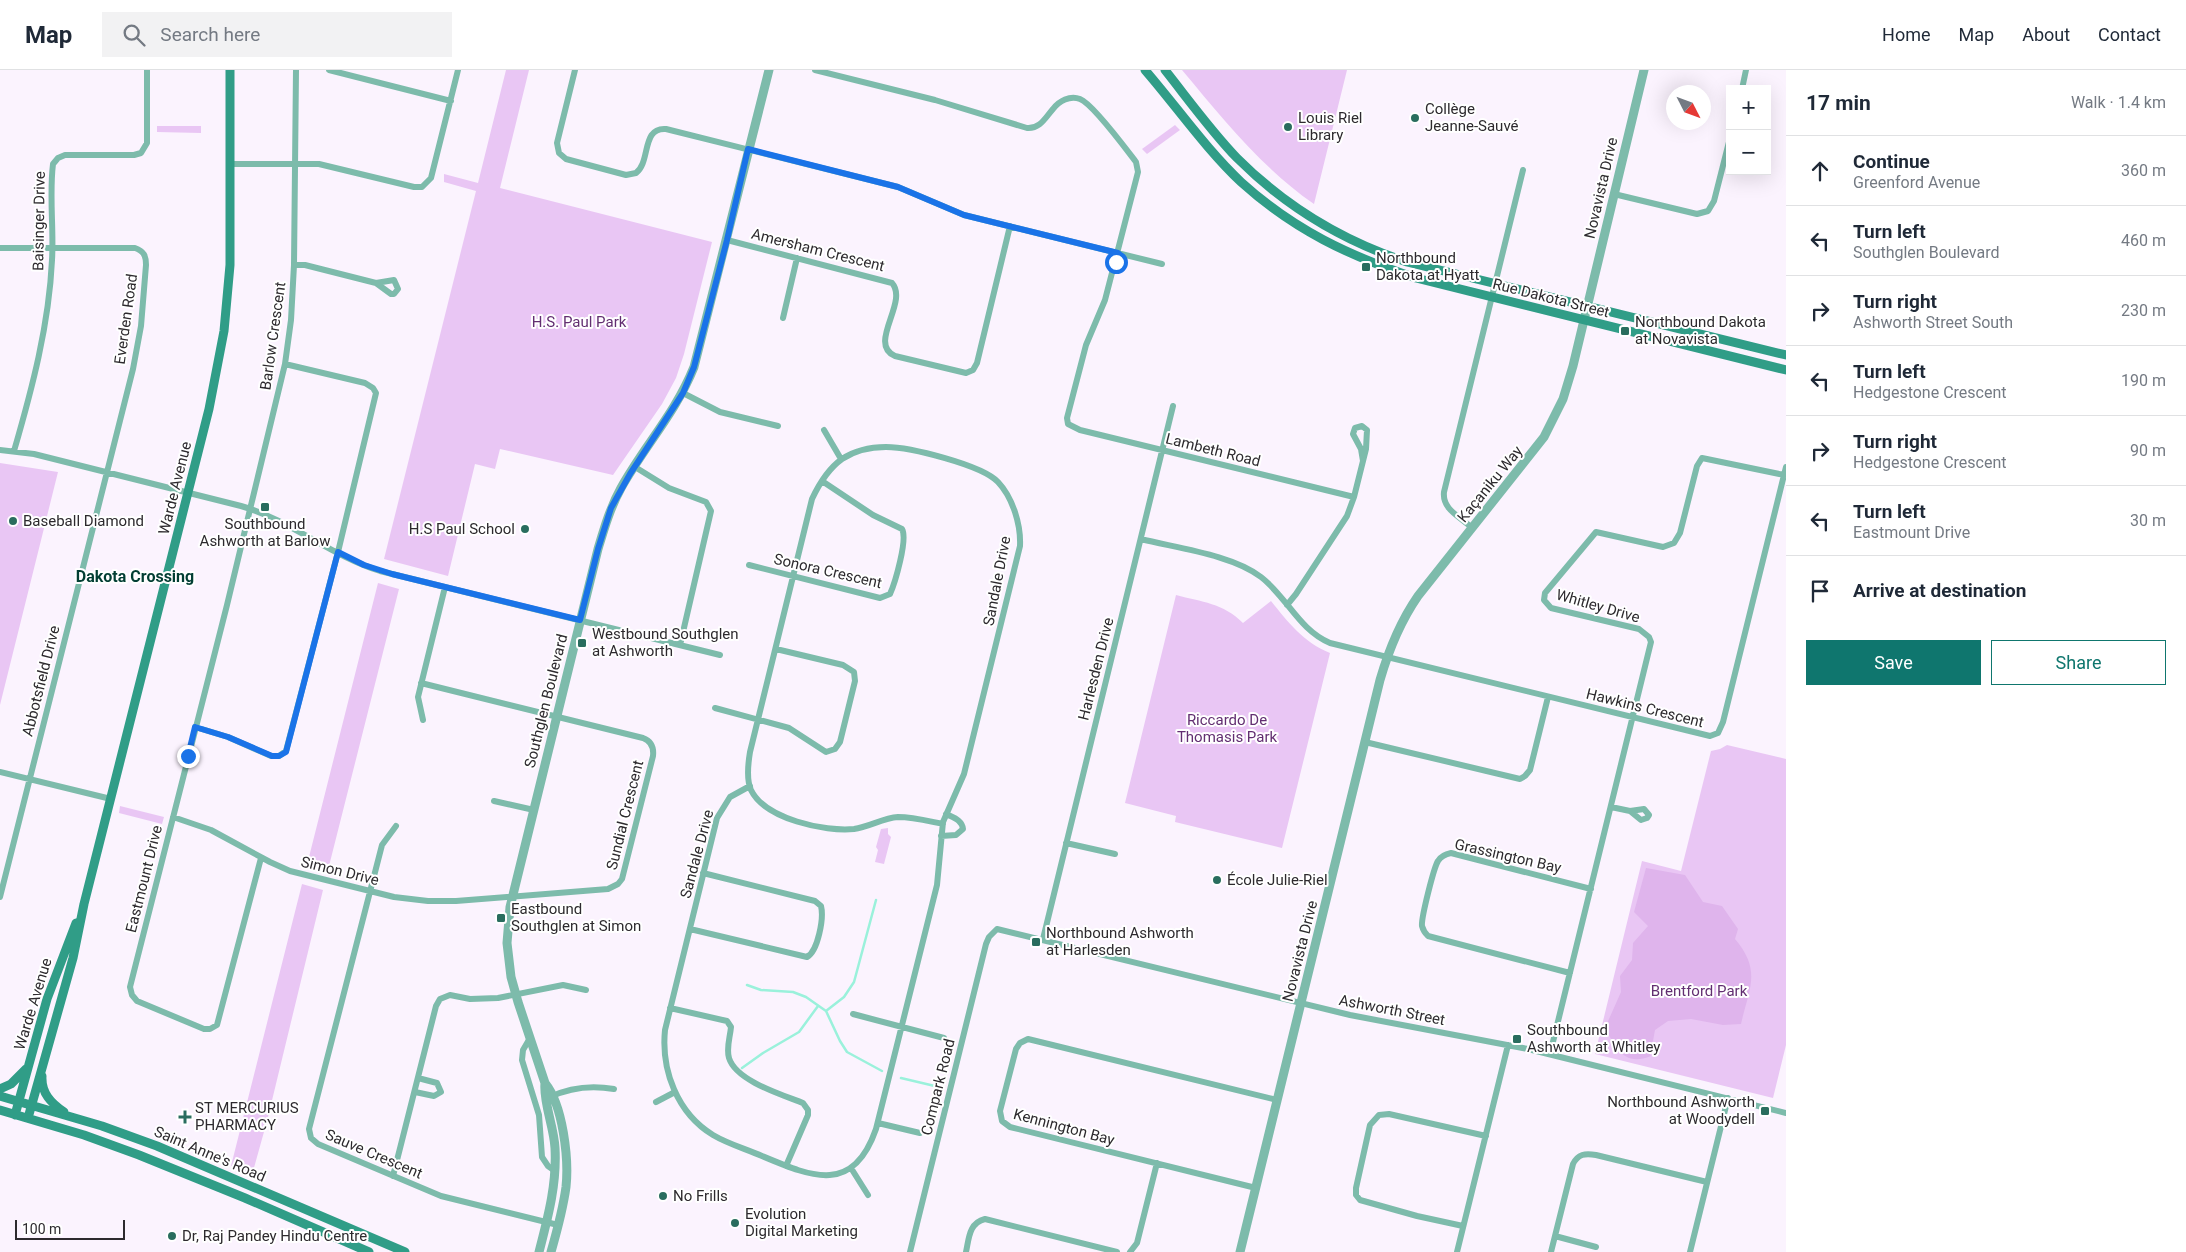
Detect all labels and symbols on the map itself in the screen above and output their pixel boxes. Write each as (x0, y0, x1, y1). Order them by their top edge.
north arrow (1666, 85, 1711, 130)
place label: Collège Jeanne-Sauvé (1425, 100, 1519, 135)
place label: Louis Riel Library (1298, 109, 1363, 144)
marker: Collège Jeanne-Sauvé (1409, 112, 1421, 124)
marker: Louis Riel Library (1282, 121, 1294, 133)
street label: Novavista Drive (1581, 136, 1621, 240)
street label: Baisinger Drive (29, 171, 49, 271)
street label: Amersham Crescent (750, 225, 886, 275)
place label: Northbound Dakota at Hyatt (1376, 249, 1479, 284)
route start (1105, 251, 1128, 274)
marker: Northbound Dakota at Hyatt (1360, 261, 1372, 273)
street label: Everden Road (111, 273, 141, 365)
street label: Rue Dakota Street (1491, 275, 1611, 321)
street label: Barlow Crescent (256, 281, 290, 391)
park label: H.S. Paul Park (532, 313, 627, 331)
place label: Northbound Dakota at Novavista (1635, 313, 1766, 348)
marker: Northbound Dakota at Novavista (1619, 325, 1631, 337)
street label: Lambeth Road (1164, 430, 1262, 470)
street label: Warde Avenue (155, 440, 195, 536)
street label: Kaçaniku Way (1454, 442, 1526, 526)
marker: Southbound Ashworth at Barlow (259, 501, 271, 513)
place label: Baseball Diamond (23, 512, 144, 530)
marker: Baseball Diamond (7, 515, 19, 527)
place label: Southbound Ashworth at Barlow (200, 515, 330, 550)
place label: H.S Paul School (409, 520, 515, 538)
marker: H.S Paul School (519, 523, 531, 535)
street label: Sandale Drive (979, 535, 1015, 627)
street label: Sonora Crescent (772, 550, 884, 592)
district label: Dakota Crossing (76, 567, 194, 586)
street label: Whitley Drive (1554, 585, 1642, 627)
street label: Harlesden Drive (1075, 616, 1117, 722)
street label: Abbotsfield Drive (19, 624, 63, 738)
place label: Westbound Southglen at Ashworth (592, 625, 739, 660)
street label: Southglen Boulevard (521, 632, 571, 770)
marker: Westbound Southglen at Ashworth (576, 637, 588, 649)
street label: Hawkins Crescent (1584, 685, 1706, 731)
park label: Riccardo De Thomasis Park (1177, 711, 1277, 746)
route end (177, 745, 200, 768)
street label: Sundial Crescent (603, 758, 647, 872)
street label: Sandale Drive (677, 808, 717, 900)
street label: Eastmount Drive (122, 823, 166, 935)
street label: Grassington Bay (1453, 835, 1563, 877)
street label: Simon Drive (299, 853, 381, 889)
place label: École Julie-Riel (1227, 871, 1328, 889)
marker: École Julie-Riel (1211, 874, 1223, 886)
street label: Novavista Drive (1279, 899, 1321, 1003)
place label: Eastbound Southglen at Simon (511, 900, 641, 935)
marker: Eastbound Southglen at Simon (495, 912, 507, 924)
place label: Northbound Ashworth at Harlesden (1046, 924, 1194, 959)
marker: Northbound Ashworth at Harlesden (1030, 936, 1042, 948)
street label: Warde Avenue (10, 956, 56, 1052)
park label: Brentford Park (1651, 982, 1748, 1000)
street label: Ashworth Street (1338, 991, 1447, 1029)
place label: Southbound Ashworth at Whitley (1527, 1021, 1660, 1056)
marker: Southbound Ashworth at Whitley (1511, 1033, 1523, 1045)
street label: Compark Road (917, 1037, 959, 1137)
place label: Northbound Ashworth at Woodydell (1607, 1093, 1755, 1128)
place label: ST MERCURIUS PHARMACY (195, 1099, 299, 1134)
street label: Kennington Bay (1011, 1105, 1117, 1149)
marker: Northbound Ashworth at Woodydell (1759, 1105, 1771, 1117)
marker: ST MERCURIUS PHARMACY (179, 1111, 191, 1123)
street label: Saint Anne's Road (151, 1122, 269, 1186)
street label: Sauve Crescent (323, 1125, 425, 1183)
place label: No Frills (673, 1187, 728, 1205)
marker: No Frills (657, 1190, 669, 1202)
place label: Evolution Digital Marketing (745, 1205, 858, 1240)
scale bar (15, 1217, 125, 1240)
marker: Evolution Digital Marketing (729, 1217, 741, 1229)
place label: Dr, Raj Pandey Hindu Centre (182, 1227, 367, 1245)
marker: Dr, Raj Pandey Hindu Centre (166, 1230, 178, 1242)

